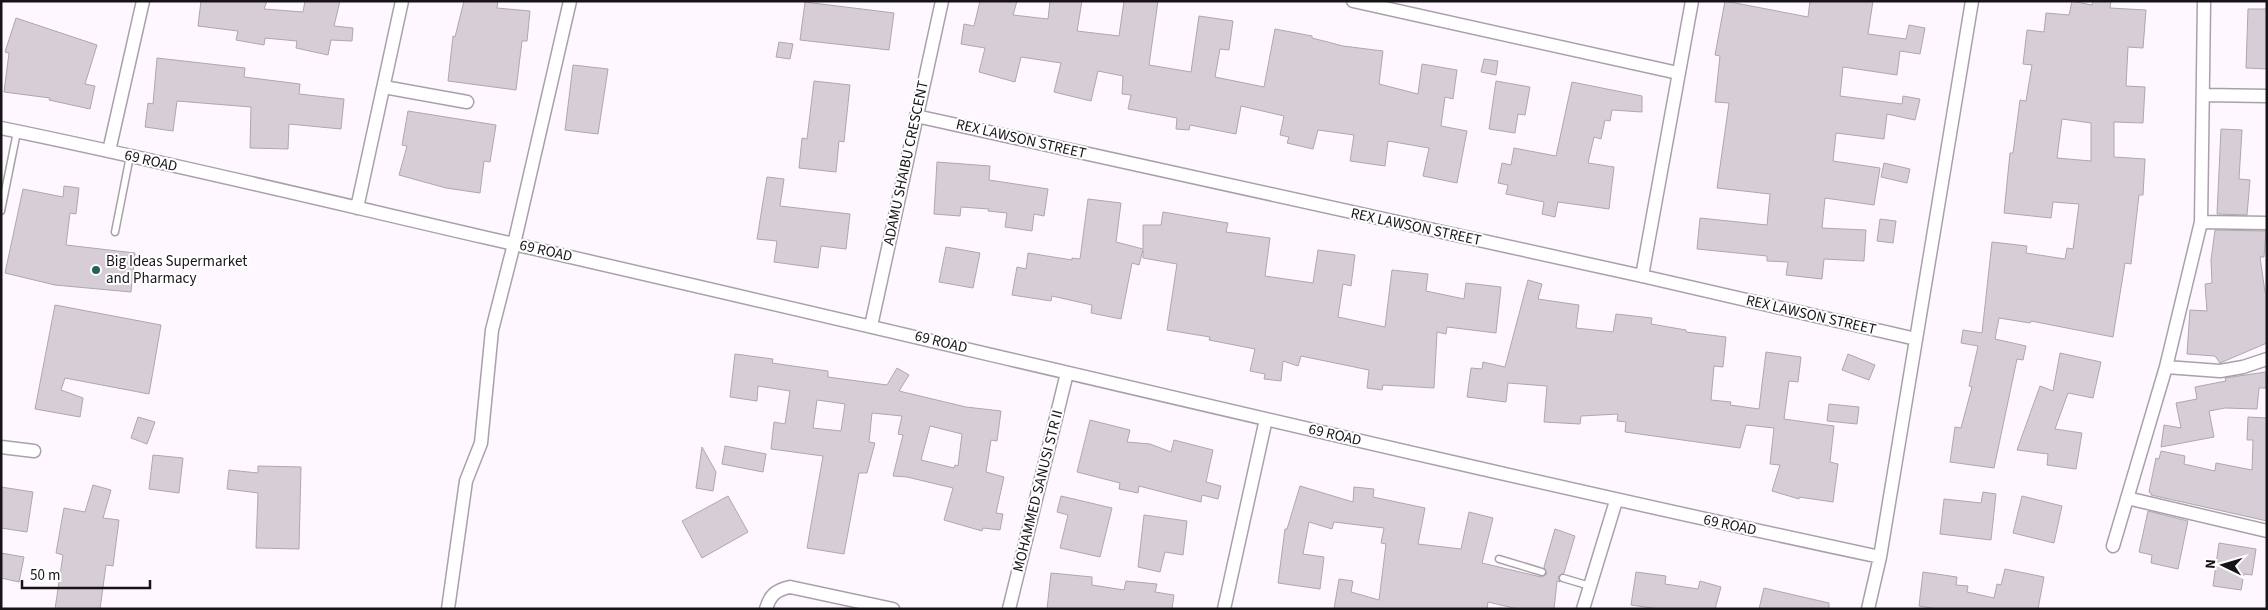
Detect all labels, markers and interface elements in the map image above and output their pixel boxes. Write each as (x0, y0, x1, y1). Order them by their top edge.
street label: ADAMU SHAIBU CRESCENT (878, 79, 934, 247)
street label: REX LAWSON STREET (954, 114, 1088, 164)
street label: 69 ROAD (123, 145, 179, 177)
street label: REX LAWSON STREET (1349, 203, 1483, 251)
street label: 69 ROAD (518, 235, 574, 267)
place label: Big Ideas Supermarket and Pharmacy (106, 251, 247, 289)
marker: Big Ideas Supermarket and Pharmacy (90, 264, 102, 276)
street label: REX LAWSON STREET (1744, 290, 1878, 340)
street label: 69 ROAD (912, 325, 970, 359)
street label: MOHAMMED SANUSI STR II (1008, 408, 1068, 574)
street label: 69 ROAD (1307, 419, 1363, 451)
street label: 69 ROAD (1702, 509, 1758, 541)
north arrow (2198, 540, 2248, 590)
scale bar (22, 558, 150, 590)
text: N (2201, 558, 2221, 569)
text: 50 m (30, 565, 60, 586)

